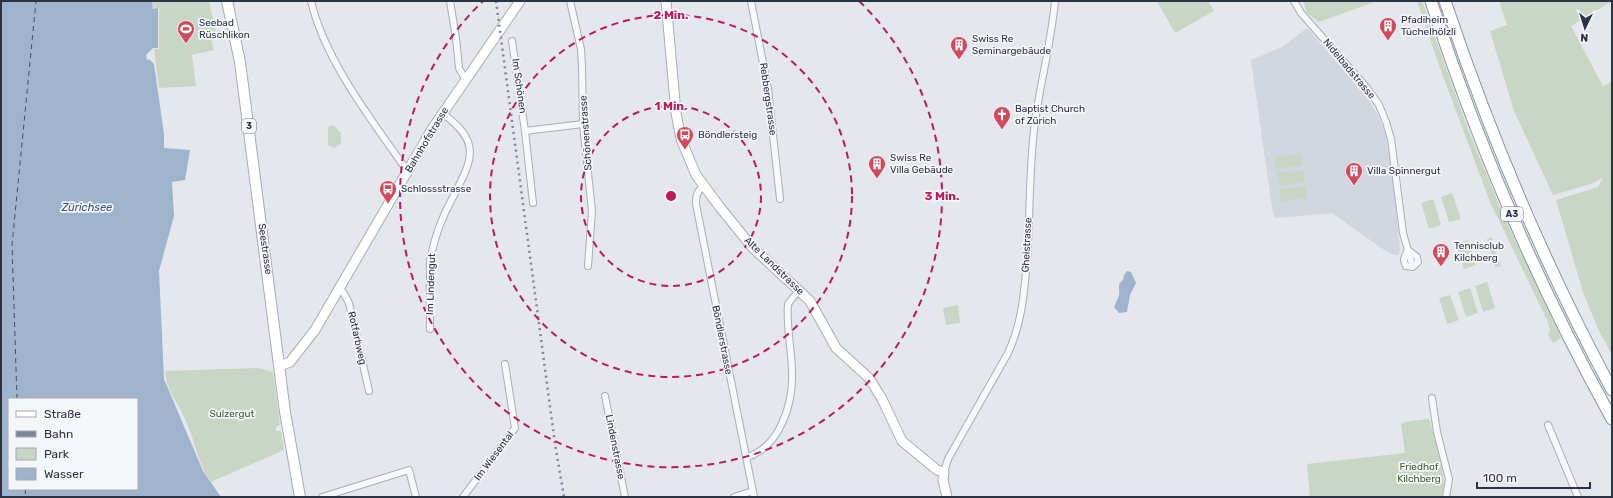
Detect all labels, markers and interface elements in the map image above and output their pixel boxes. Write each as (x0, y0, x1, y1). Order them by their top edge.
text: 2 Min. (654, 8, 688, 22)
north arrow (1565, 8, 1605, 48)
place label: Pfadiheim Tüchelhölzli (1401, 14, 1456, 38)
building icon: Pfadiheim Tüchelhölzli (1378, 16, 1398, 41)
place label: Seebad Rüschlikon (199, 17, 250, 41)
sports icon: Seebad Rüschlikon (176, 19, 196, 44)
text: N (1580, 31, 1589, 44)
place label: Swiss Re Seminargebäude (972, 33, 1051, 57)
building icon: Swiss Re Seminargebäude (949, 35, 969, 60)
street label: Nidelbadstrasse (1320, 36, 1378, 102)
street label: Im Schönen (509, 58, 529, 114)
street label: Rebbergstrasse (757, 62, 779, 137)
street label: Schönenstrasse (577, 95, 595, 171)
text: 1 Min. (654, 99, 688, 113)
place label: Baptist Church of Zürich (1015, 103, 1085, 127)
street label: Bahnhofstrasse (403, 105, 451, 175)
church icon: Baptist Church of Zürich (992, 105, 1012, 130)
road number: 3 (242, 119, 256, 133)
bus stop icon: Böndlersteig (675, 125, 695, 150)
place label: Böndlersteig (698, 129, 757, 141)
place label: Swiss Re Villa Gebäude (890, 152, 954, 176)
building icon: Swiss Re Villa Gebäude (867, 154, 887, 179)
building icon: Villa Spinnergut (1344, 161, 1364, 186)
place label: Villa Spinnergut (1367, 165, 1441, 177)
bus stop icon: Schlossstrasse (378, 179, 398, 204)
place label: Schlossstrasse (401, 183, 472, 195)
centre of rings (664, 189, 678, 203)
text: 3 Min. (925, 189, 959, 203)
water label: Zürichsee (61, 201, 112, 214)
road number: A3 (1501, 207, 1523, 221)
street label: Gheistrasse (1020, 217, 1034, 273)
street label: Seestrasse (255, 223, 275, 276)
street label: Alte Landstrasse (742, 234, 807, 298)
place label: Tennisclub Kilchberg (1454, 240, 1504, 264)
building icon: Tennisclub Kilchberg (1431, 242, 1451, 267)
street label: Im Lindengut (424, 253, 438, 315)
street label: Böndlerstrasse (709, 304, 735, 376)
street label: Rotfarbweg (345, 310, 369, 366)
legend (8, 398, 138, 490)
text: Straße (44, 407, 81, 421)
park label: Sulzergut (210, 408, 255, 420)
street label: Lindenstrasse (603, 414, 627, 481)
text: Bahn (44, 427, 73, 441)
street label: Im Wiesental (472, 429, 516, 483)
text: Park (44, 447, 70, 461)
park label: Friedhof Kilchberg (1397, 461, 1441, 485)
scale bar (1477, 464, 1590, 490)
text: Wasser (44, 467, 84, 481)
text: 100 m (1483, 471, 1517, 485)

